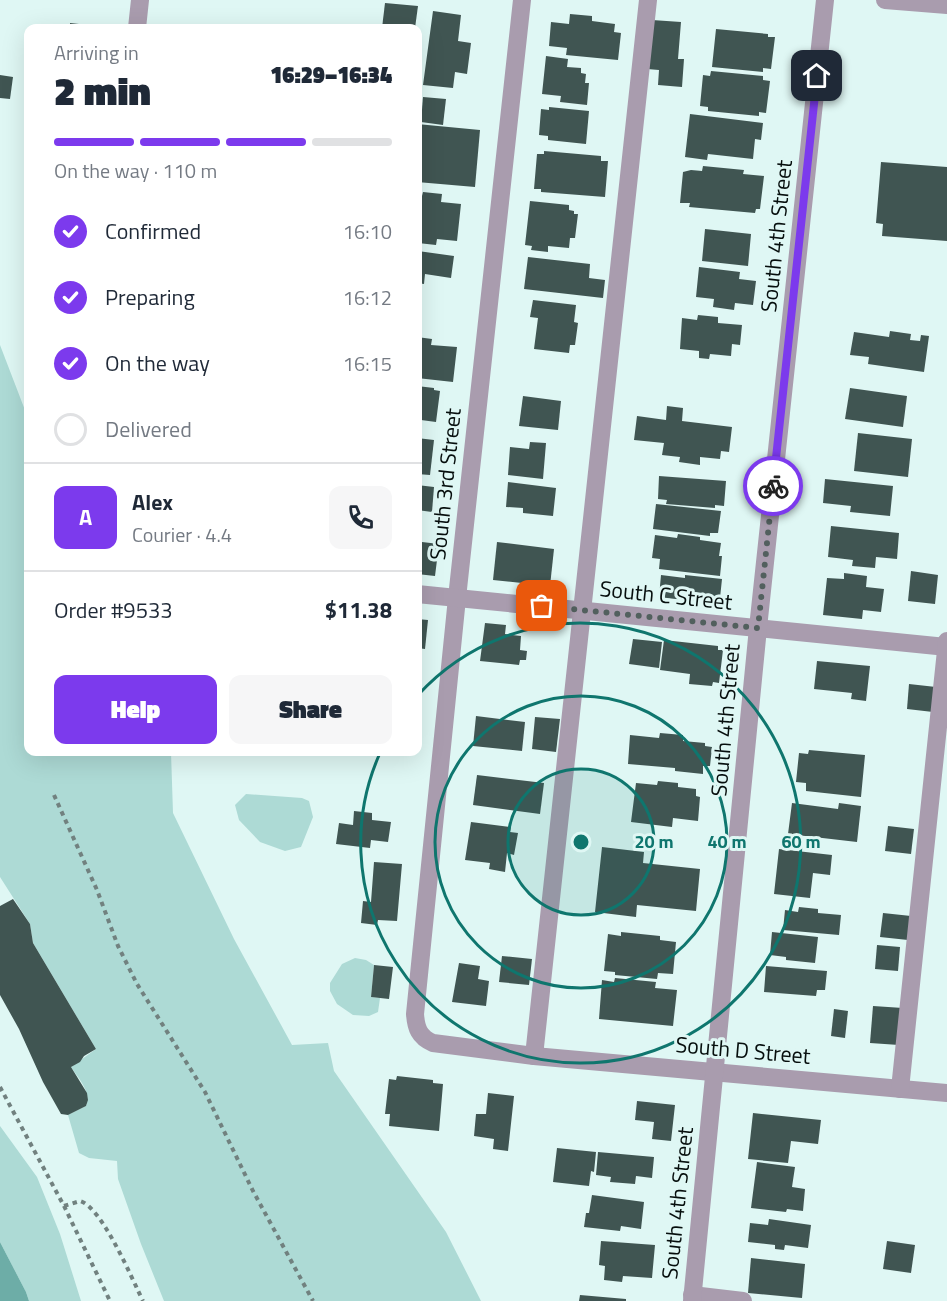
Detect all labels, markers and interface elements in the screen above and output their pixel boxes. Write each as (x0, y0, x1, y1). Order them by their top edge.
text: Arriving in (54, 37, 139, 68)
pin (791, 50, 842, 101)
text: 16:29–16:34 (270, 58, 392, 92)
icon: home (800, 59, 833, 92)
text: 2 min (54, 61, 151, 120)
text: On the way · 110 m (54, 155, 217, 186)
street label: South 4th Street (751, 158, 801, 314)
text: Confirmed (105, 214, 201, 248)
icon: check (54, 215, 87, 248)
text: 16:10 (343, 216, 392, 247)
text: Preparing (105, 280, 195, 314)
icon: check (54, 281, 87, 314)
text: 16:12 (343, 282, 392, 313)
text: On the way (105, 346, 210, 380)
icon: check (54, 347, 87, 380)
text: 16:15 (343, 348, 392, 379)
street label: South 3rd Street (420, 406, 470, 562)
text: Delivered (105, 412, 192, 446)
courier (743, 456, 803, 516)
icon: bike (757, 470, 790, 503)
text: Alex (132, 485, 173, 519)
button: phone (329, 486, 392, 549)
text: A (79, 500, 92, 534)
text: Courier · 4.4 (132, 519, 232, 550)
street label: South C Street (598, 571, 734, 619)
pin (516, 580, 567, 631)
icon: bag (525, 589, 558, 622)
text: Order #9533 (54, 593, 173, 627)
text: $11.38 (325, 593, 392, 627)
street label: South 4th Street (701, 642, 749, 798)
button: Help (54, 675, 217, 744)
button: Share (229, 675, 392, 744)
text: 20 m (634, 828, 674, 855)
text: 40 m (707, 828, 747, 855)
text: 60 m (781, 828, 821, 855)
centre of rings (571, 832, 591, 852)
street label: South D Street (674, 1027, 812, 1073)
street label: South 4th Street (652, 1125, 702, 1281)

